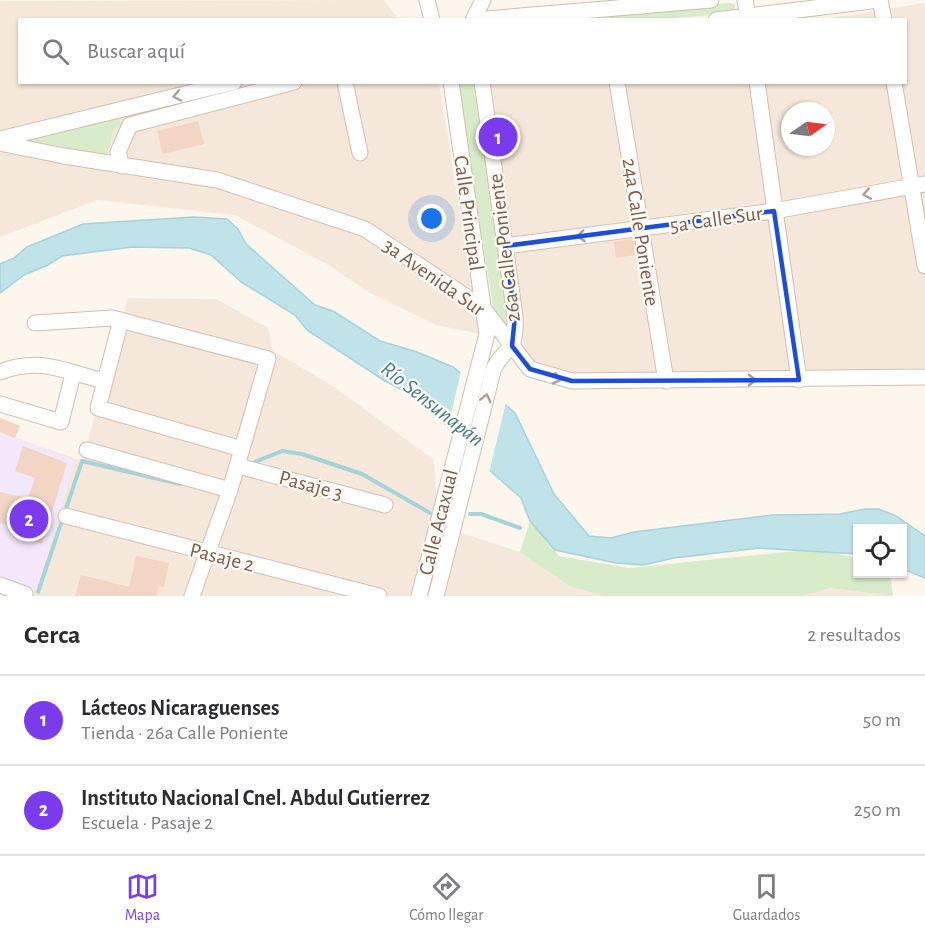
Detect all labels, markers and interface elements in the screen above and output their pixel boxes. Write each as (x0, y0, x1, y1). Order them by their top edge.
search box (18, 18, 907, 84)
icon: search (39, 35, 72, 68)
text: Buscar aquí (87, 40, 185, 62)
one-way arrow (173, 89, 183, 102)
north arrow (781, 102, 835, 156)
pin: 1 (478, 114, 518, 160)
street label: Calle Principal (450, 154, 487, 272)
street label: 24a Calle Poniente (618, 157, 663, 308)
street label: 26a Calle Poniente (485, 173, 524, 323)
one-way arrow (863, 187, 873, 200)
street label: 5a Calle Sur (668, 203, 764, 236)
your location (417, 204, 446, 233)
one-way arrow (577, 230, 586, 242)
street label: 3a Avenida Sur (379, 235, 489, 320)
water label: Río Sensunapán (376, 357, 488, 451)
one-way arrow (552, 371, 562, 384)
one-way arrow (747, 374, 756, 387)
one-way arrow (478, 393, 491, 403)
street label: Pasaje 3 (277, 467, 345, 504)
street label: Calle Acaxual (415, 467, 462, 577)
pin: 2 (9, 496, 48, 542)
map controls (853, 524, 907, 578)
button: locate (853, 524, 907, 578)
street label: Pasaje 2 (187, 539, 256, 576)
text: Cerca (24, 622, 81, 648)
text: 2 resultados (807, 625, 901, 645)
text: Lácteos Nicaraguenses (81, 697, 279, 719)
text: 1 (40, 710, 47, 730)
text: 50 m (863, 710, 901, 730)
text: Tienda · 26a Calle Poniente (81, 723, 288, 743)
text: Instituto Nacional Cnel. Abdul Gutierrez (81, 787, 430, 809)
text: 2 (39, 800, 48, 820)
text: 250 m (854, 800, 901, 820)
text: Escuela · Pasaje 2 (81, 813, 213, 833)
tab: Mapa (125, 870, 160, 925)
tab: Cómo llegar (409, 870, 483, 925)
tab: Guardados (733, 870, 800, 925)

